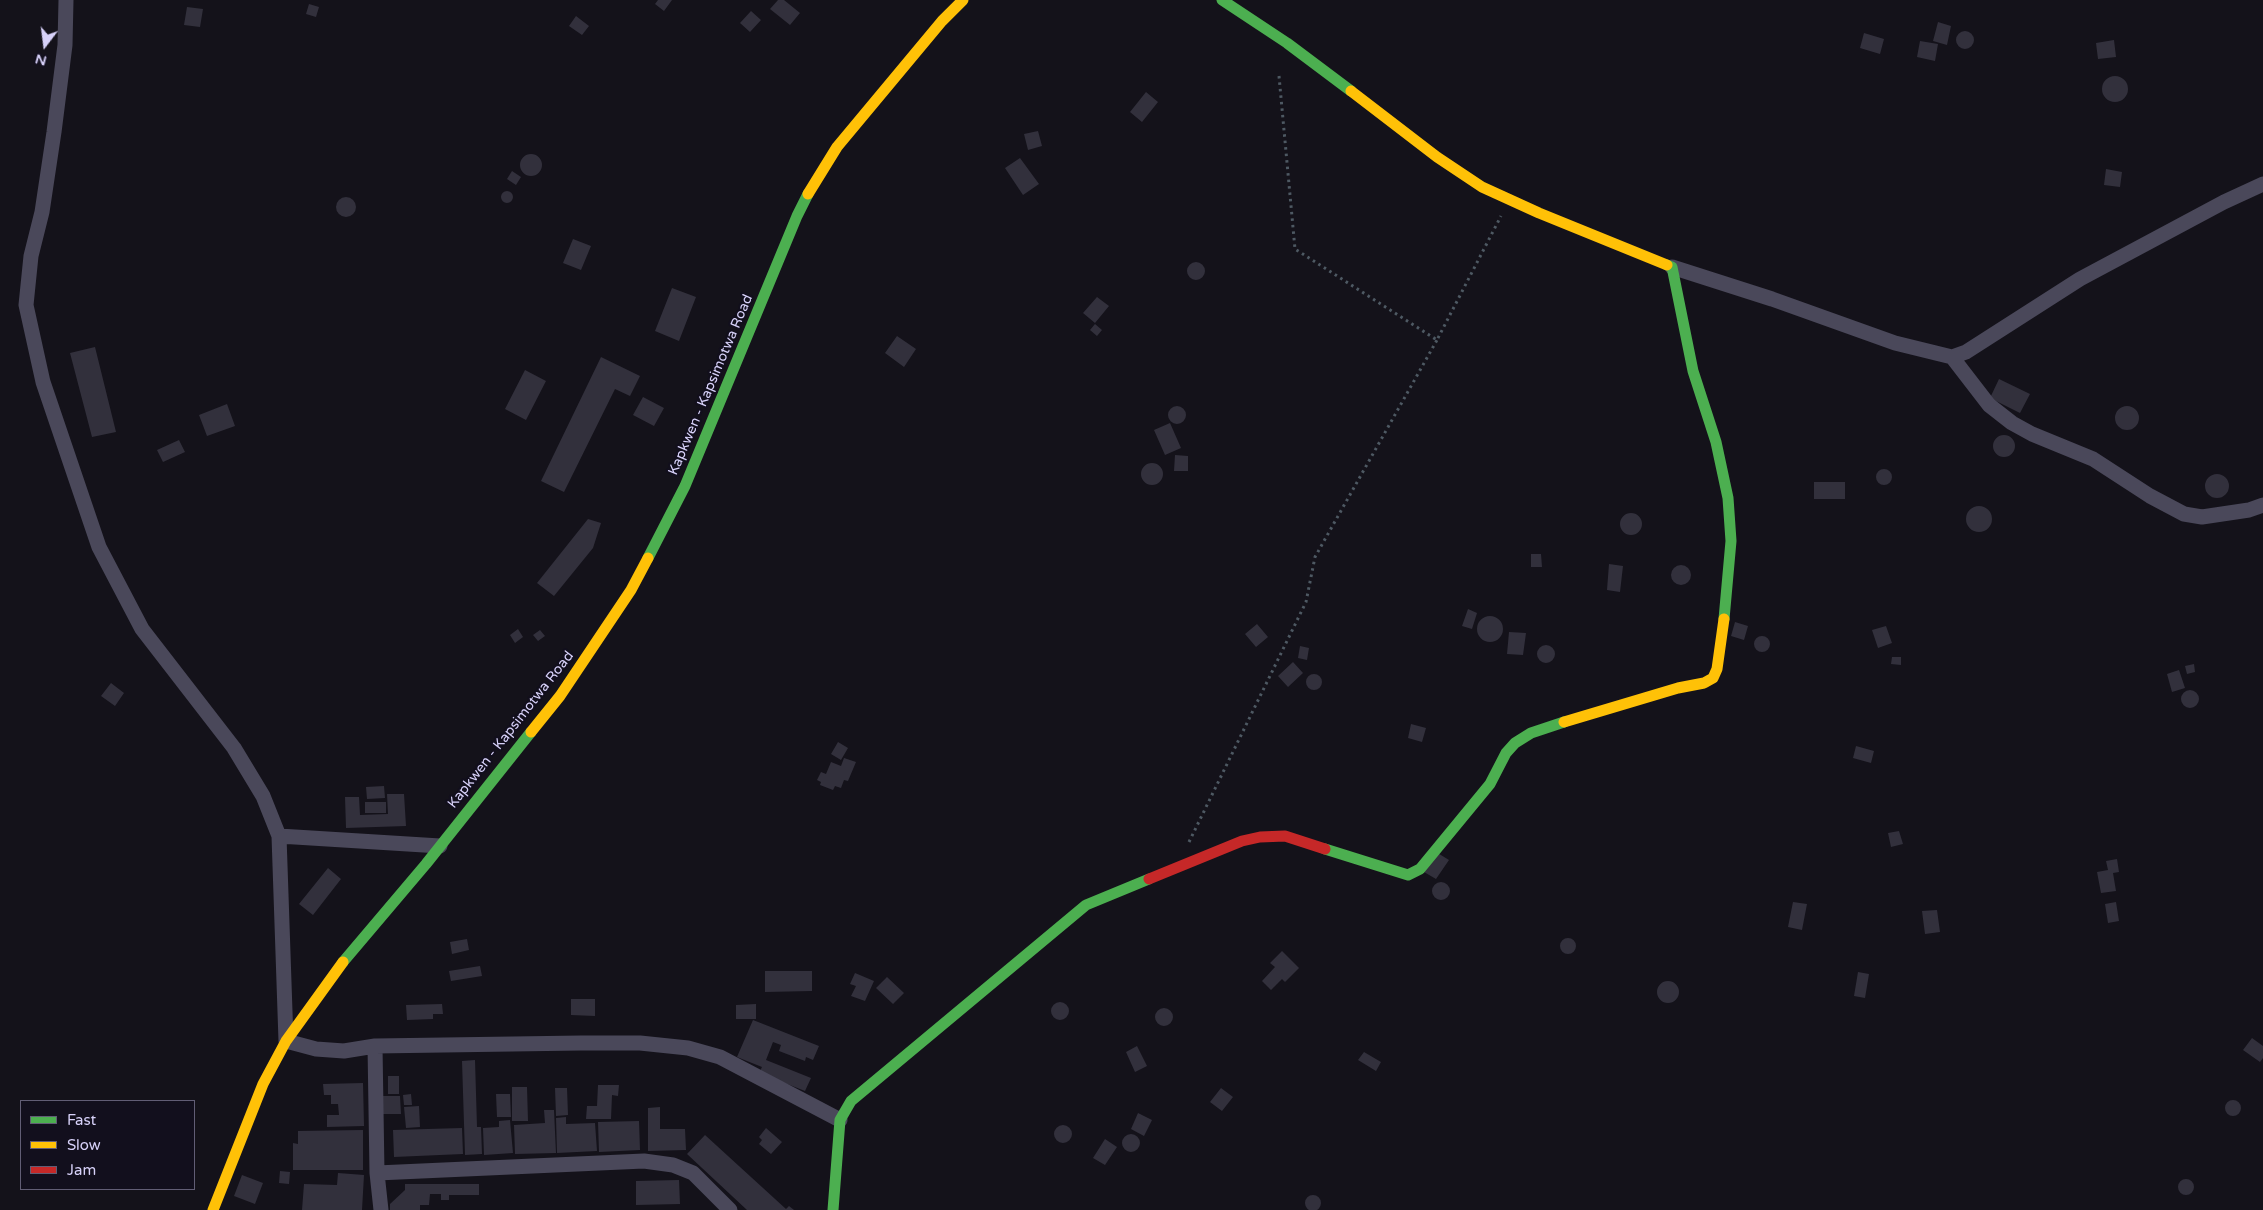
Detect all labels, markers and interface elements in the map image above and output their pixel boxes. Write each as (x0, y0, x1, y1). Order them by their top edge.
north arrow (20, 20, 70, 70)
text: N (33, 50, 49, 70)
street label: Kapkwen - Kapsimotwa Road (665, 292, 757, 478)
street label: Kapkwen - Kapsimotwa Road (444, 648, 578, 812)
legend (20, 1100, 195, 1190)
text: Fast (67, 1111, 96, 1129)
text: Slow (67, 1136, 101, 1154)
text: Jam (67, 1161, 96, 1179)

